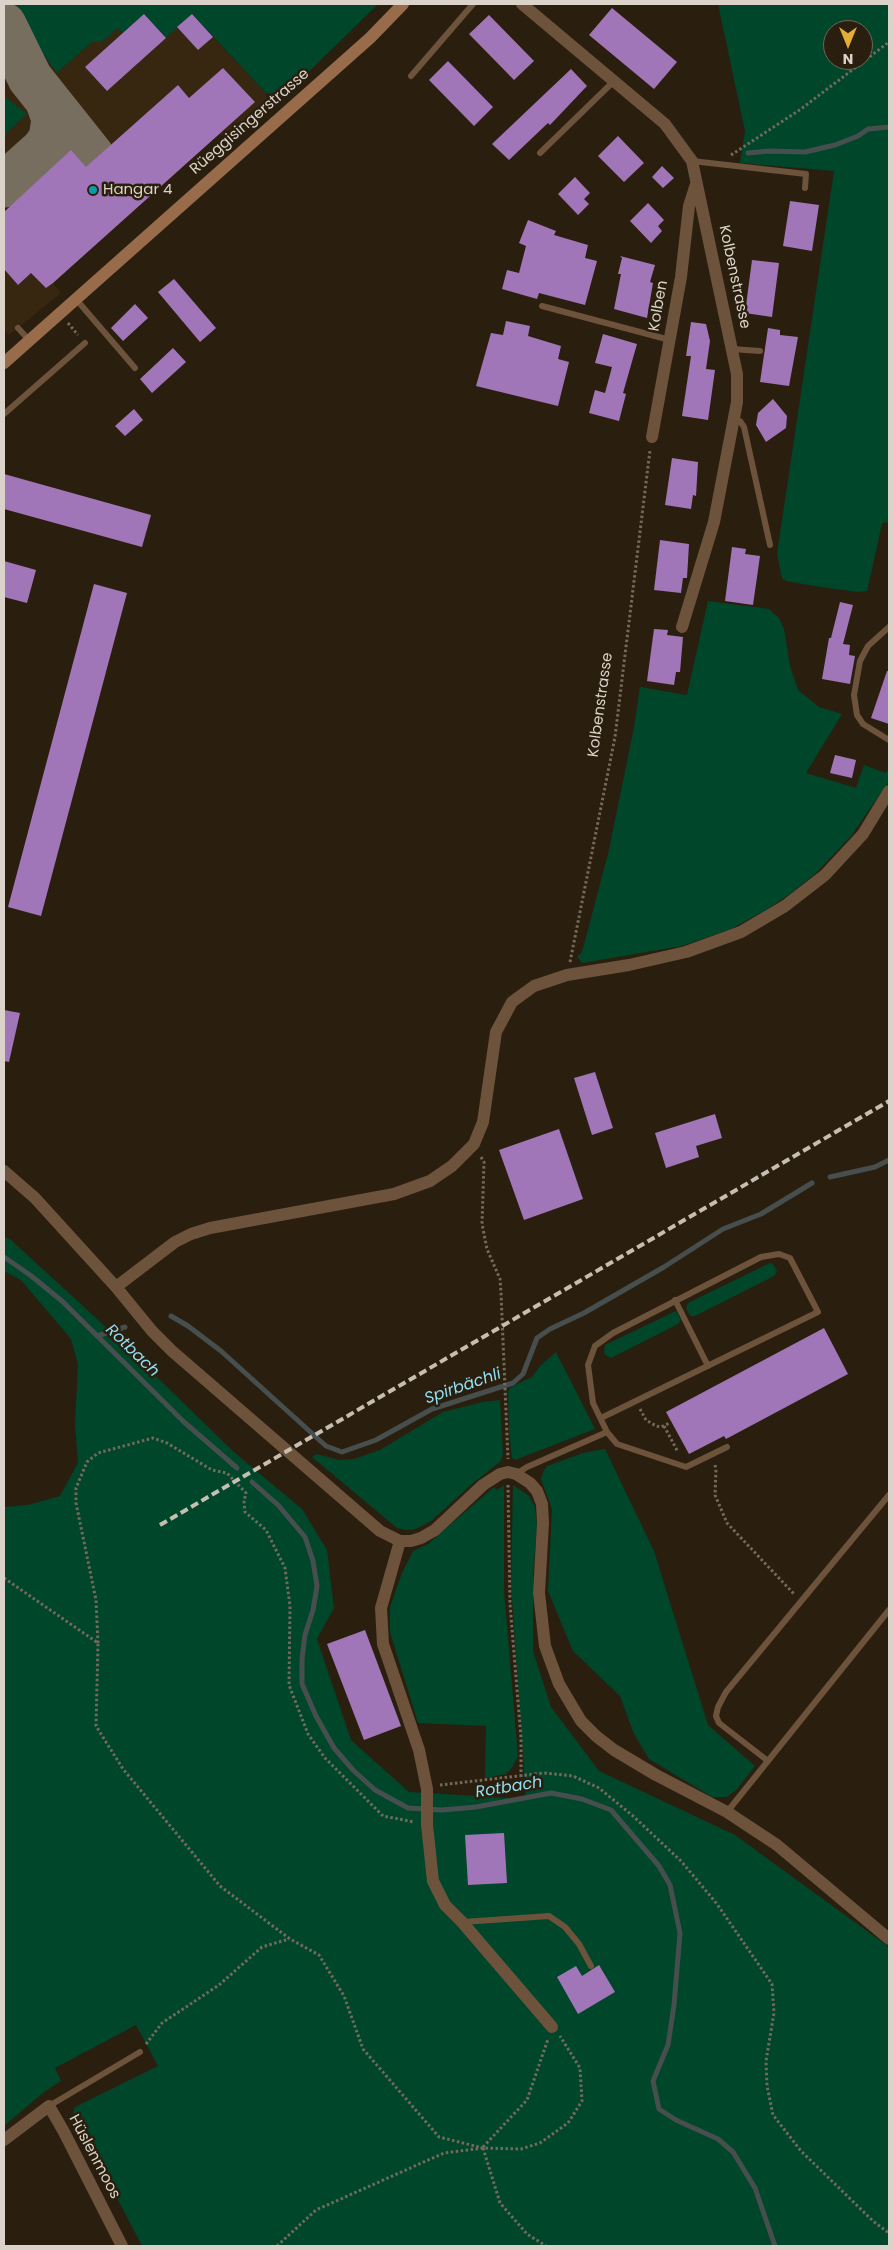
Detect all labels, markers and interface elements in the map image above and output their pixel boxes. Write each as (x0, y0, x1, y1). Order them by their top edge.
north arrow (823, 20, 873, 70)
text: N (843, 49, 853, 69)
street label: Rüeggisingerstrasse (187, 65, 313, 179)
place label: Hangar 4 (103, 181, 172, 199)
marker: Hangar 4 (87, 184, 99, 196)
street label: Kolbenstrasse (714, 224, 754, 330)
street label: Kolben (646, 279, 672, 333)
street label: Kolbenstrasse (585, 652, 617, 758)
water label: Rotbach (101, 1321, 163, 1381)
water label: Spirbächli (422, 1365, 504, 1409)
water label: Rotbach (474, 1773, 544, 1803)
street label: Hüslenmoos (64, 2112, 124, 2202)

